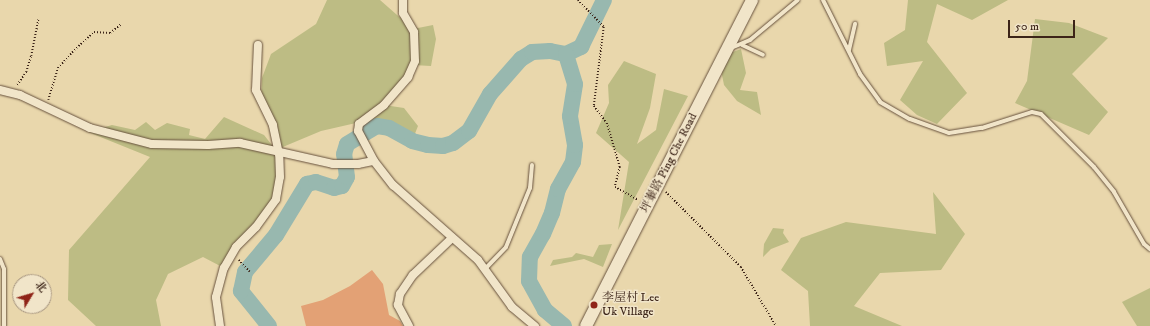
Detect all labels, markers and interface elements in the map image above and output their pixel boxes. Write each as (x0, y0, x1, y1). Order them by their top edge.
scale bar (1010, 12, 1077, 38)
text: 50 m (1015, 19, 1039, 34)
street label: 坪輋路 Ping Che Road (638, 111, 700, 215)
north arrow (12, 274, 52, 314)
text: 北 (32, 279, 50, 296)
place label: 李屋村 Lee Uk Village (602, 291, 659, 319)
marker: 李屋村 Lee Uk Village (589, 300, 599, 310)

